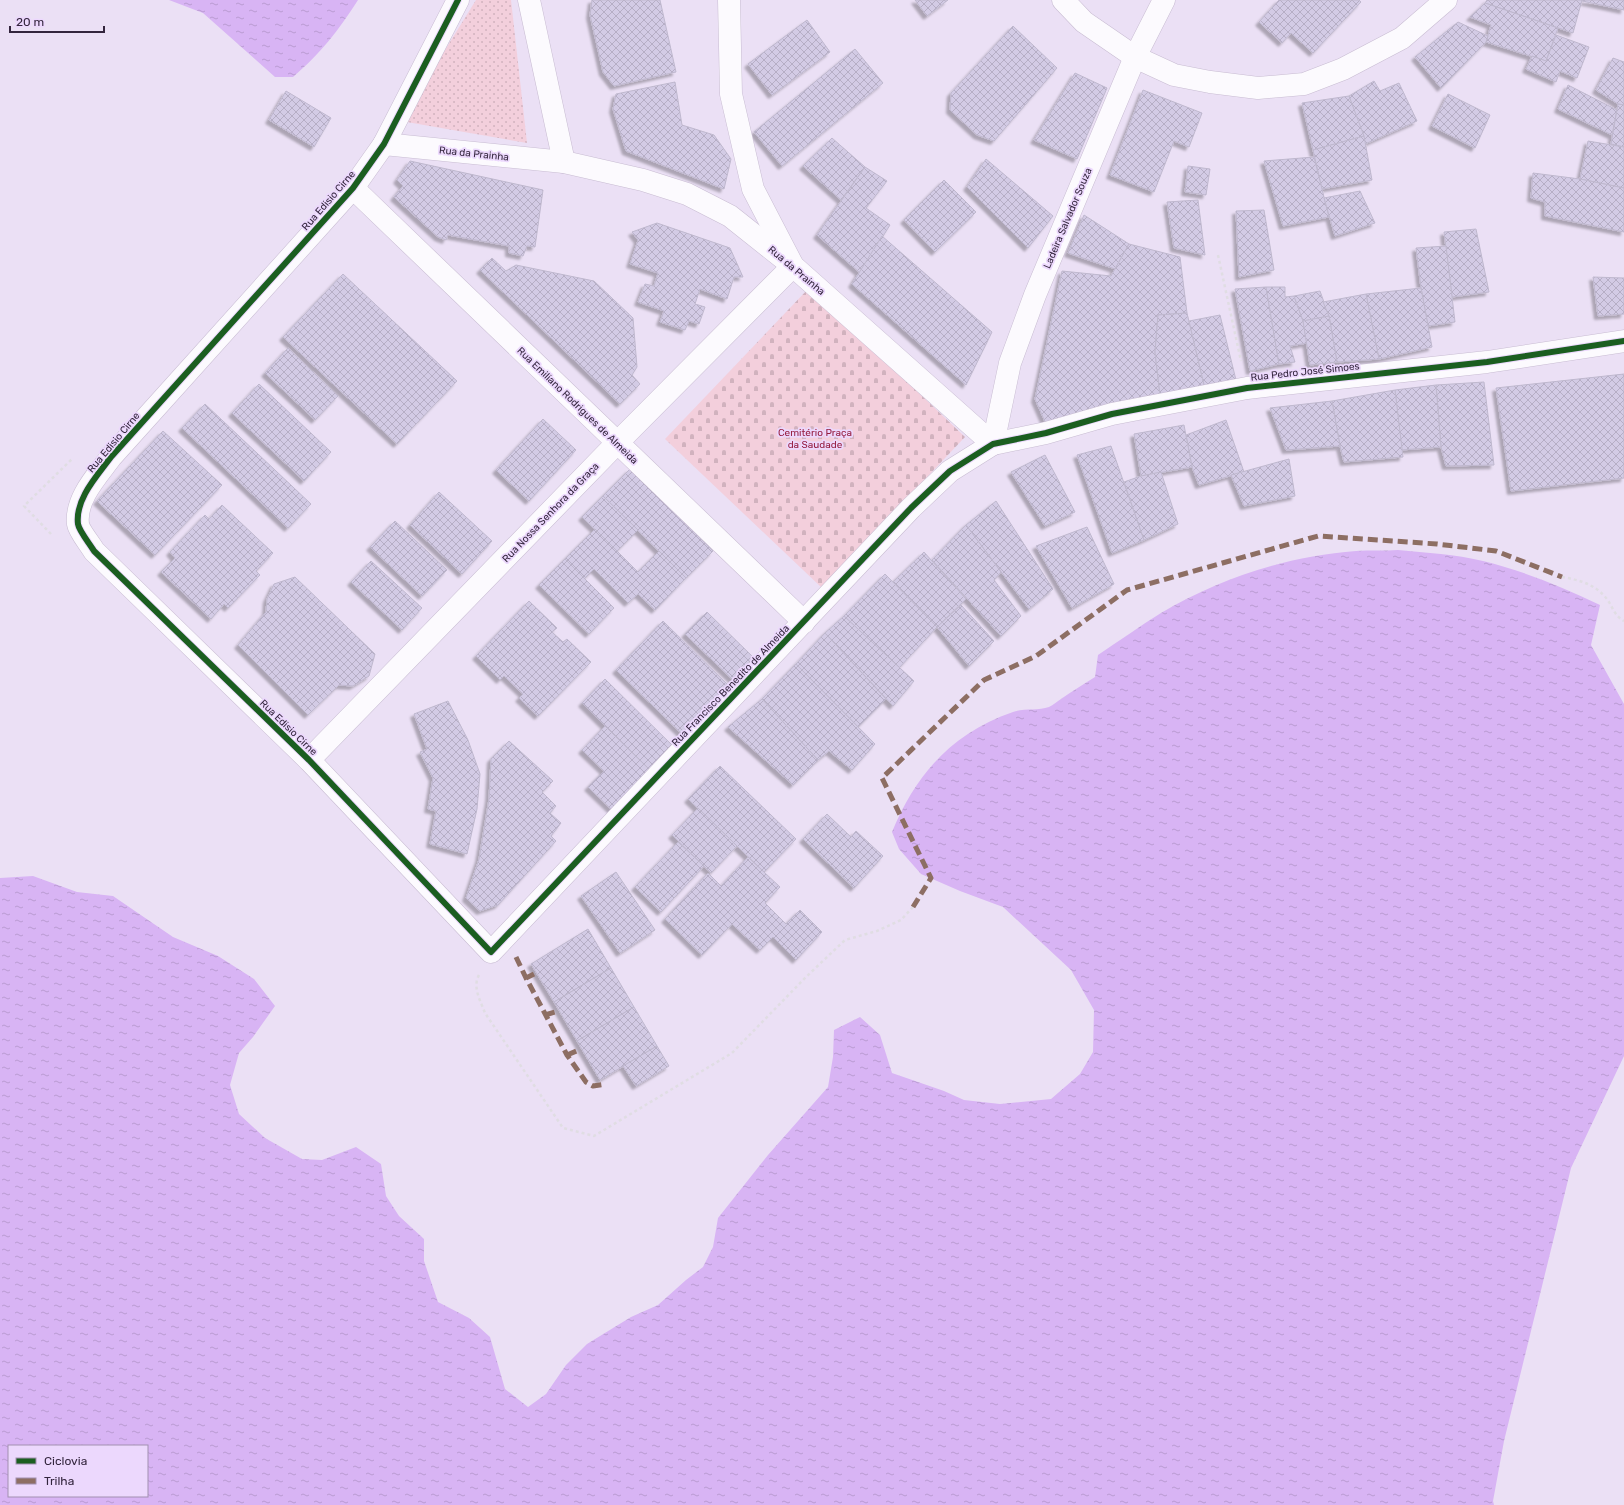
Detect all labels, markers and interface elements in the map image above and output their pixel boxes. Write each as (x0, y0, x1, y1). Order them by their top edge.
scale bar (10, 8, 104, 34)
text: 20 m (16, 15, 44, 29)
street label: Rua da Prainha (438, 144, 509, 164)
street label: Ladeira Salvador Souza (1041, 166, 1095, 271)
street label: Rua Edisio Cirne (300, 168, 358, 233)
street label: Rua da Prainha (766, 244, 827, 298)
street label: Rua Emiliano Rodrigues de Almeida (514, 345, 640, 467)
street label: Rua Pedro José Simoes (1250, 360, 1360, 384)
street label: Rua Edisio Cirne (85, 410, 143, 475)
park label: Cemitério Praça da Saudade (778, 427, 852, 451)
street label: Rua Nossa Senhora da Graça (500, 460, 602, 565)
street label: Rua Francisco Benedito de Almeida (669, 623, 792, 749)
street label: Rua Edisio Cirne (257, 697, 320, 758)
legend (8, 1445, 148, 1497)
text: Ciclovia (44, 1454, 87, 1468)
text: Trilha (44, 1474, 74, 1488)

